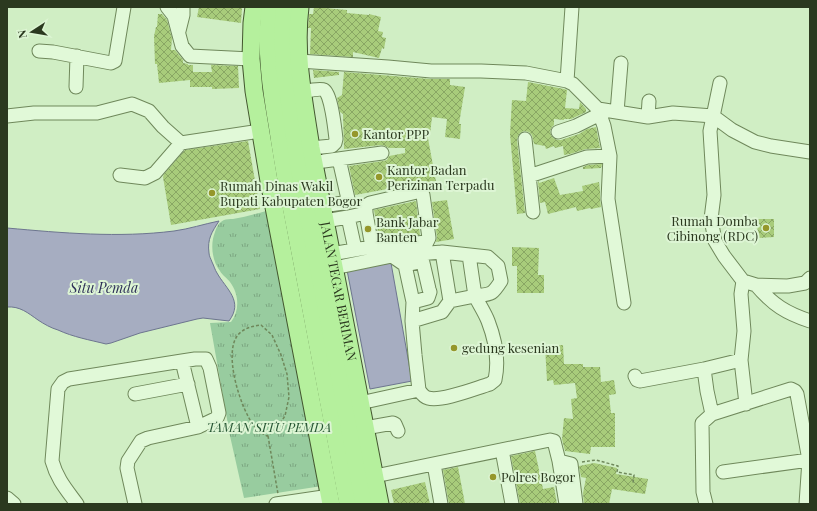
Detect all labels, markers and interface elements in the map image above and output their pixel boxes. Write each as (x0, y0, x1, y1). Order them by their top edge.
north arrow (12, 12, 52, 52)
text: N (14, 29, 30, 40)
place label: Kantor PPP (363, 125, 429, 142)
marker: Kantor PPP (350, 129, 360, 139)
place label: Kantor Badan Perizinan Terpadu (387, 161, 495, 193)
marker: Kantor Badan Perizinan Terpadu (374, 172, 384, 182)
place label: Rumah Dinas Wakil Bupati Kabupaten Bogor (220, 177, 362, 209)
marker: Rumah Dinas Wakil Bupati Kabupaten Bogor (207, 188, 217, 198)
place label: Rumah Domba Cibinong (RDC) (667, 212, 759, 244)
place label: Bank Jabar Banten (376, 213, 439, 245)
street label: JALAN TEGAR BERIMAN (317, 219, 361, 362)
marker: Rumah Domba Cibinong (RDC) (761, 223, 771, 233)
marker: Bank Jabar Banten (363, 224, 373, 234)
water label: Situ Pemda (69, 278, 138, 297)
place label: gedung kesenian (462, 339, 560, 356)
marker: gedung kesenian (449, 343, 459, 353)
park label: TAMAN SITU PEMDA (207, 418, 331, 435)
place label: Polres Bogor (501, 468, 575, 485)
marker: Polres Bogor (488, 472, 498, 482)

